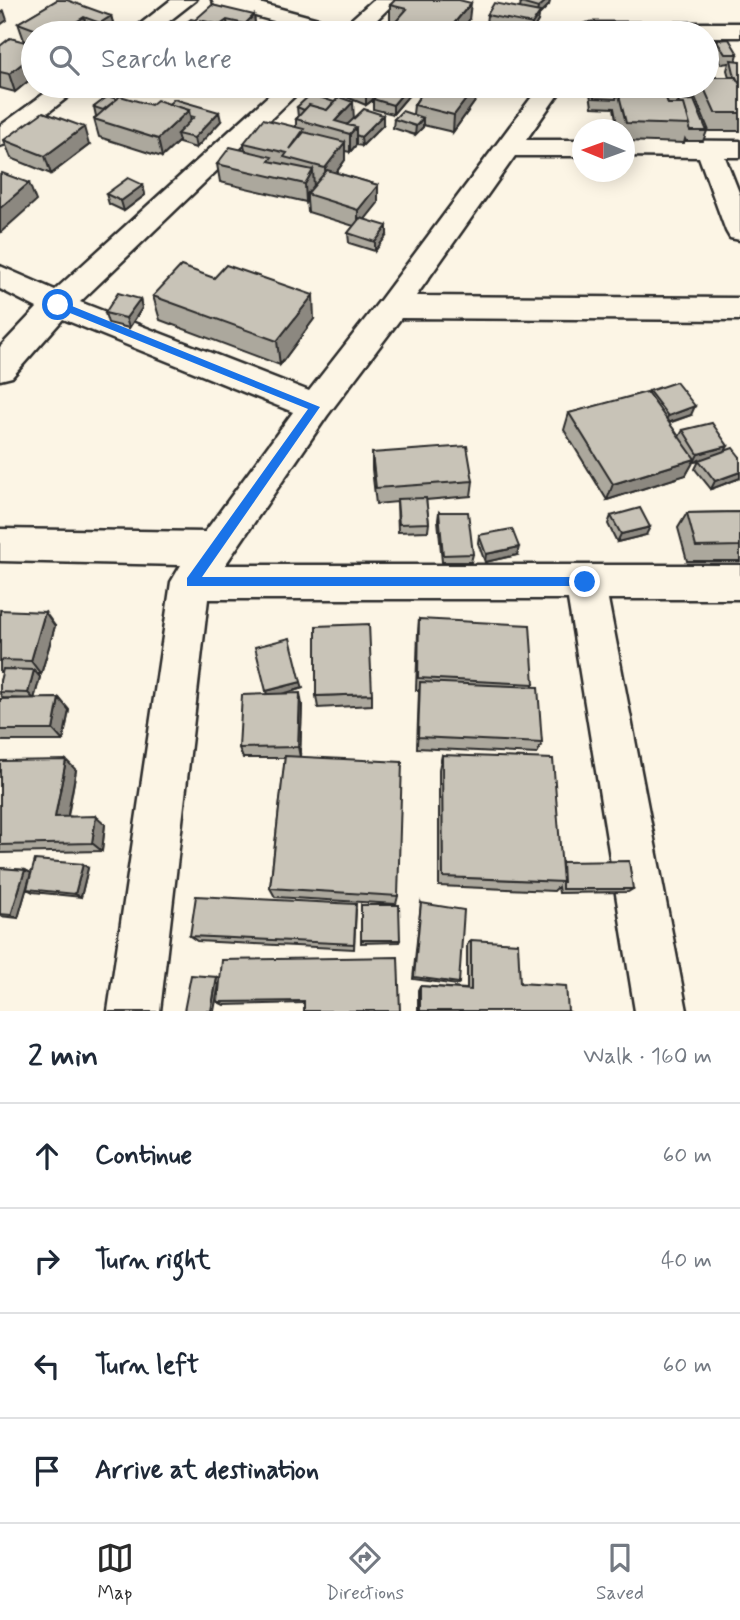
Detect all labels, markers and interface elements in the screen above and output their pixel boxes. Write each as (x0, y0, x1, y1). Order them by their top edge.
search box (21, 21, 719, 98)
icon: search (45, 41, 83, 79)
text: Search here (101, 43, 232, 77)
north arrow (572, 119, 635, 182)
route start (42, 289, 73, 320)
route end (569, 566, 600, 597)
text: 2 min (28, 1037, 98, 1076)
text: Walk · 160 m (583, 1042, 712, 1072)
icon: ahead (28, 1137, 66, 1175)
text: Continue (95, 1139, 192, 1173)
text: 60 m (663, 1141, 712, 1171)
icon: right (28, 1242, 66, 1280)
text: Turn right (95, 1244, 211, 1278)
text: 40 m (661, 1246, 712, 1276)
icon: left (28, 1347, 66, 1385)
text: Turn left (95, 1349, 199, 1383)
text: 60 m (663, 1351, 712, 1381)
icon: arrive (28, 1452, 66, 1490)
text: Arrive at destination (95, 1454, 319, 1488)
tab: Map (96, 1539, 134, 1606)
tab: Directions (326, 1539, 404, 1606)
tab: Saved (596, 1539, 644, 1606)

